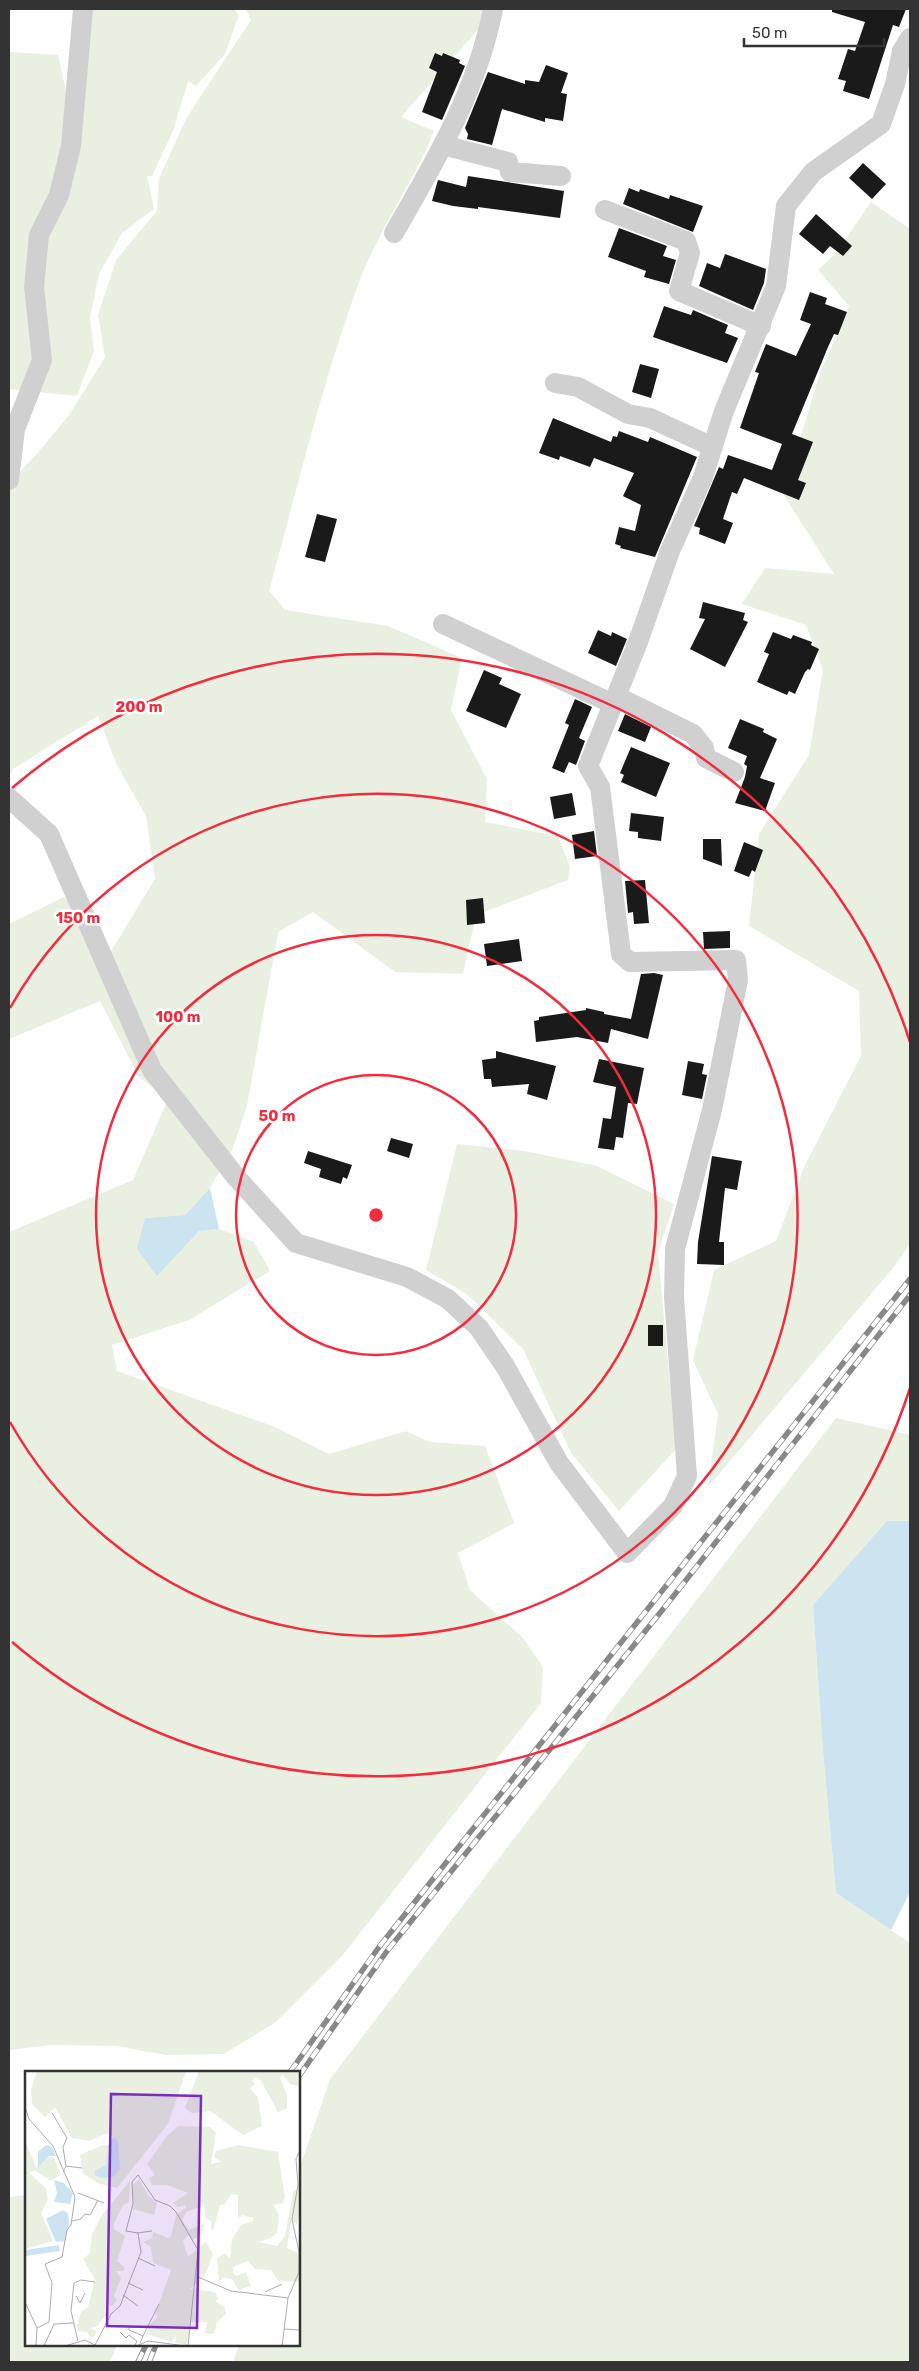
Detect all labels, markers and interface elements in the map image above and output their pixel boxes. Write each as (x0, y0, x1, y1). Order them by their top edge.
scale bar (744, 15, 884, 47)
text: 50 m (752, 24, 787, 42)
text: 200 m (115, 698, 163, 716)
text: 150 m (56, 909, 100, 927)
text: 100 m (156, 1008, 200, 1026)
text: 50 m (259, 1107, 295, 1125)
centre of rings (367, 1206, 385, 1224)
inset map (25, 2071, 300, 2346)

